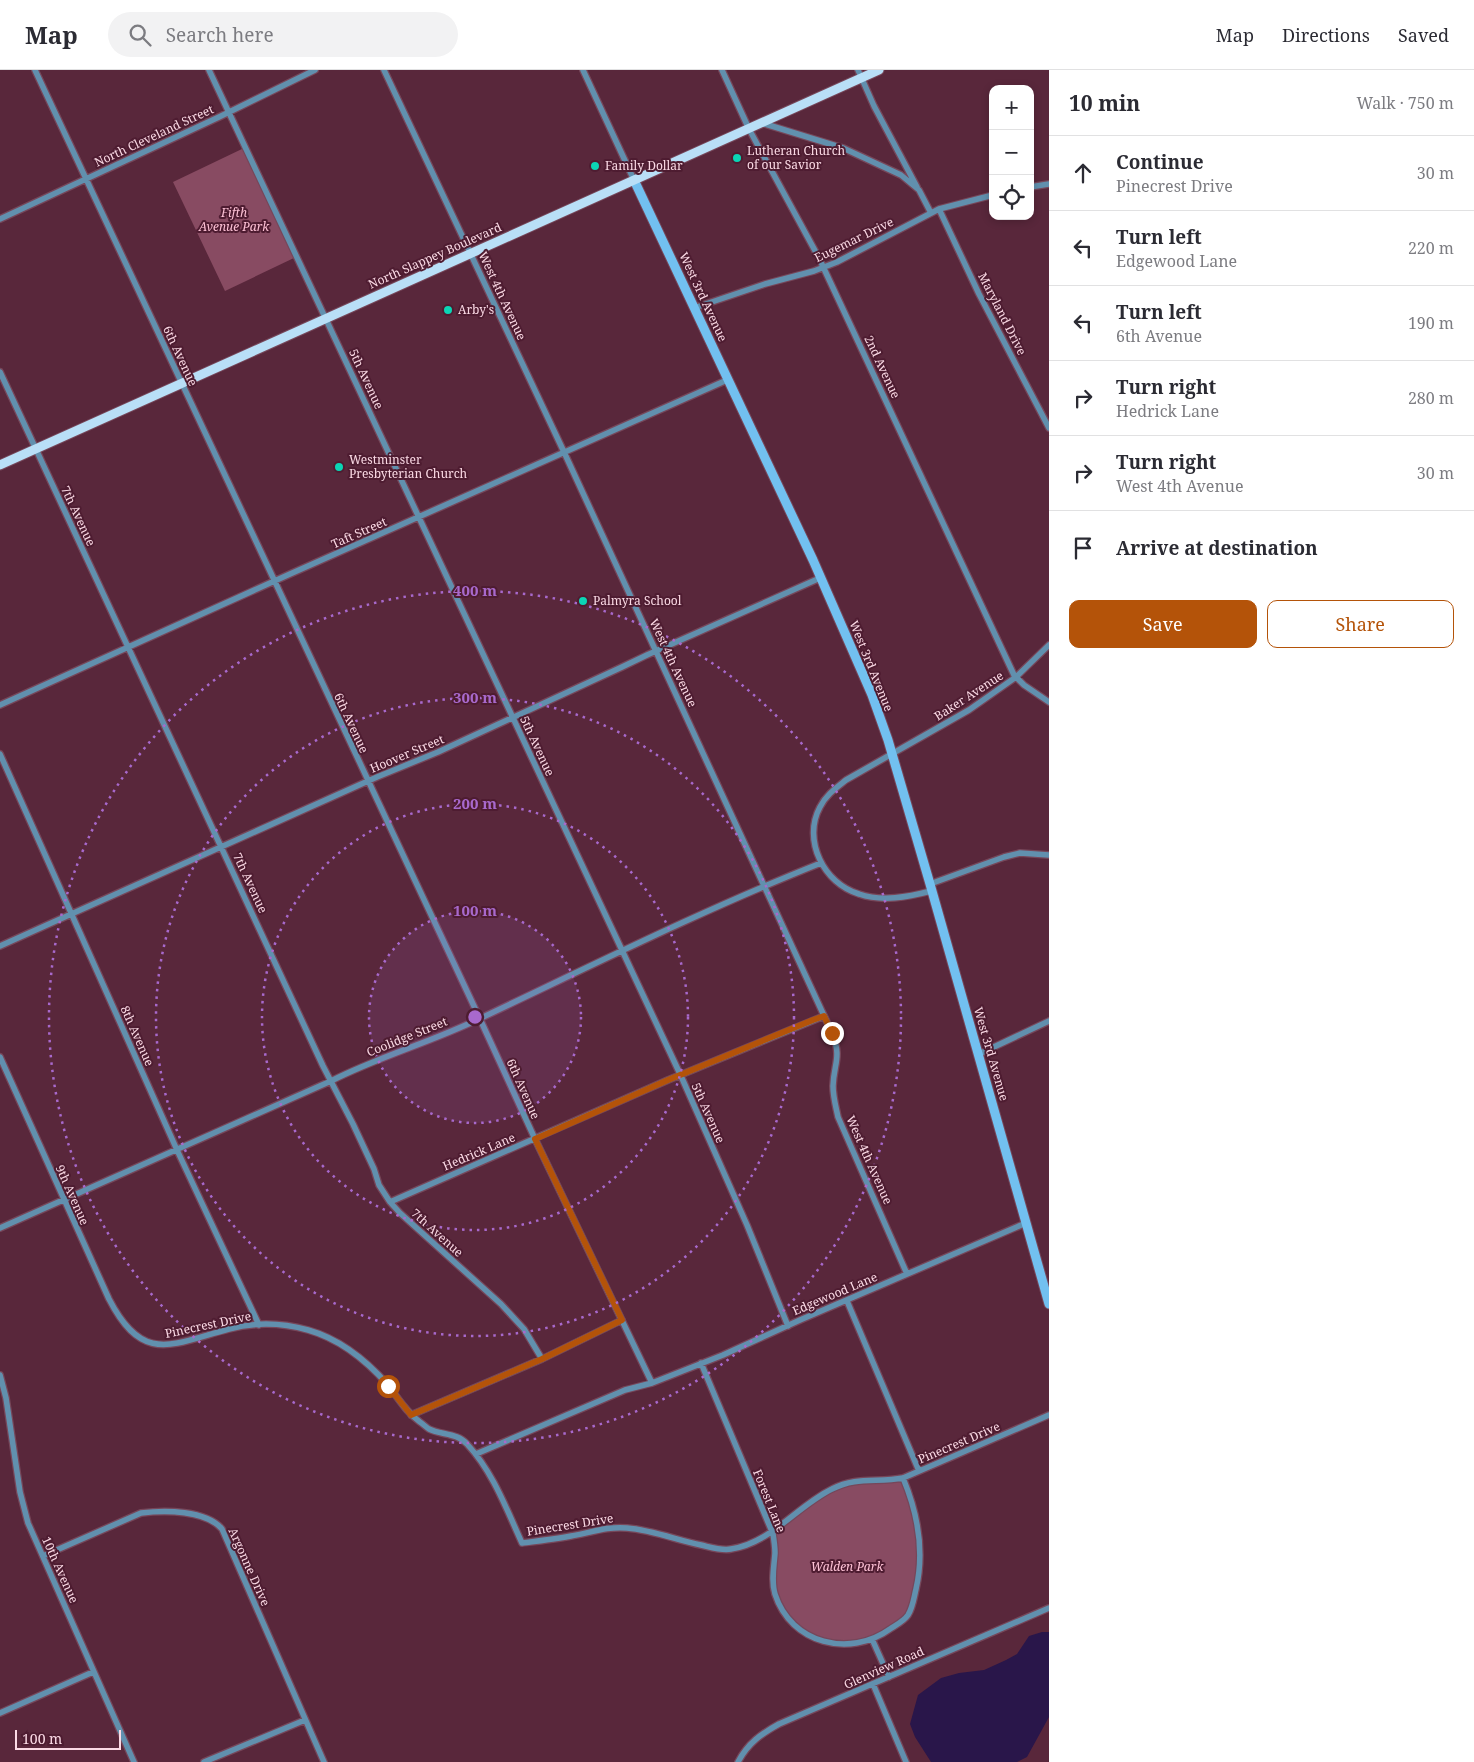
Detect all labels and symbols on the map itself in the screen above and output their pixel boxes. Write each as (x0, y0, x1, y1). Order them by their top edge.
street label: North Cleveland Street (91, 100, 216, 171)
place label: Lutheran Church of our Savior (747, 142, 846, 173)
marker: Lutheran Church of our Savior (731, 152, 743, 164)
place label: Family Dollar (605, 157, 683, 174)
marker: Family Dollar (589, 160, 601, 172)
park label: Fifth Avenue Park (198, 204, 270, 235)
street label: Eugemar Drive (811, 213, 896, 266)
street label: North Slappey Boulevard (366, 218, 505, 293)
street label: West 4th Avenue (475, 249, 530, 343)
street label: West 3rd Avenue (675, 249, 732, 344)
street label: Maryland Drive (974, 269, 1031, 358)
place label: Arby's (458, 301, 494, 318)
marker: Arby's (442, 304, 454, 316)
street label: 6th Avenue (159, 323, 202, 389)
street label: 2nd Avenue (860, 332, 904, 401)
street label: 5th Avenue (345, 346, 388, 412)
place label: Westminster Presbyterian Church (349, 451, 468, 482)
marker: Westminster Presbyterian Church (333, 461, 345, 473)
street label: 7th Avenue (57, 483, 100, 549)
street label: Taft Street (328, 513, 389, 552)
text: 400 m (453, 580, 497, 600)
place label: Palmyra School (593, 592, 682, 609)
marker: Palmyra School (577, 595, 589, 607)
street label: West 4th Avenue (646, 616, 701, 710)
street label: West 3rd Avenue (845, 618, 897, 714)
street label: Baker Avenue (931, 667, 1007, 724)
text: 300 m (453, 687, 497, 707)
street label: 6th Avenue (330, 690, 373, 756)
street label: 5th Avenue (516, 713, 559, 779)
street label: Hoover Street (367, 730, 446, 777)
text: 200 m (453, 793, 497, 813)
street label: 7th Avenue (229, 850, 272, 916)
text: 100 m (453, 900, 497, 920)
street label: 8th Avenue (117, 1003, 158, 1069)
street label: West 3rd Avenue (970, 1005, 1013, 1103)
centre of rings (466, 1008, 484, 1026)
street label: Coolidge Street (364, 1013, 450, 1060)
route end (821, 1022, 844, 1045)
street label: 6th Avenue (503, 1056, 544, 1122)
street label: 5th Avenue (688, 1080, 729, 1146)
street label: West 4th Avenue (842, 1113, 897, 1207)
street label: Hedrick Lane (440, 1129, 518, 1174)
street label: 9th Avenue (52, 1162, 93, 1228)
street label: 7th Avenue (408, 1205, 467, 1261)
street label: Edgewood Lane (790, 1268, 880, 1319)
street label: Pinecrest Drive (163, 1307, 252, 1342)
route start (377, 1375, 400, 1398)
street label: Pinecrest Drive (915, 1418, 1002, 1467)
street label: Forest Lane (749, 1467, 790, 1535)
street label: Pinecrest Drive (525, 1509, 615, 1540)
street label: Argonne Drive (225, 1525, 274, 1609)
street label: 10th Avenue (38, 1534, 83, 1606)
park label: Walden Park (811, 1558, 884, 1575)
street label: Glenview Road (841, 1642, 927, 1693)
scale bar (15, 1727, 121, 1750)

